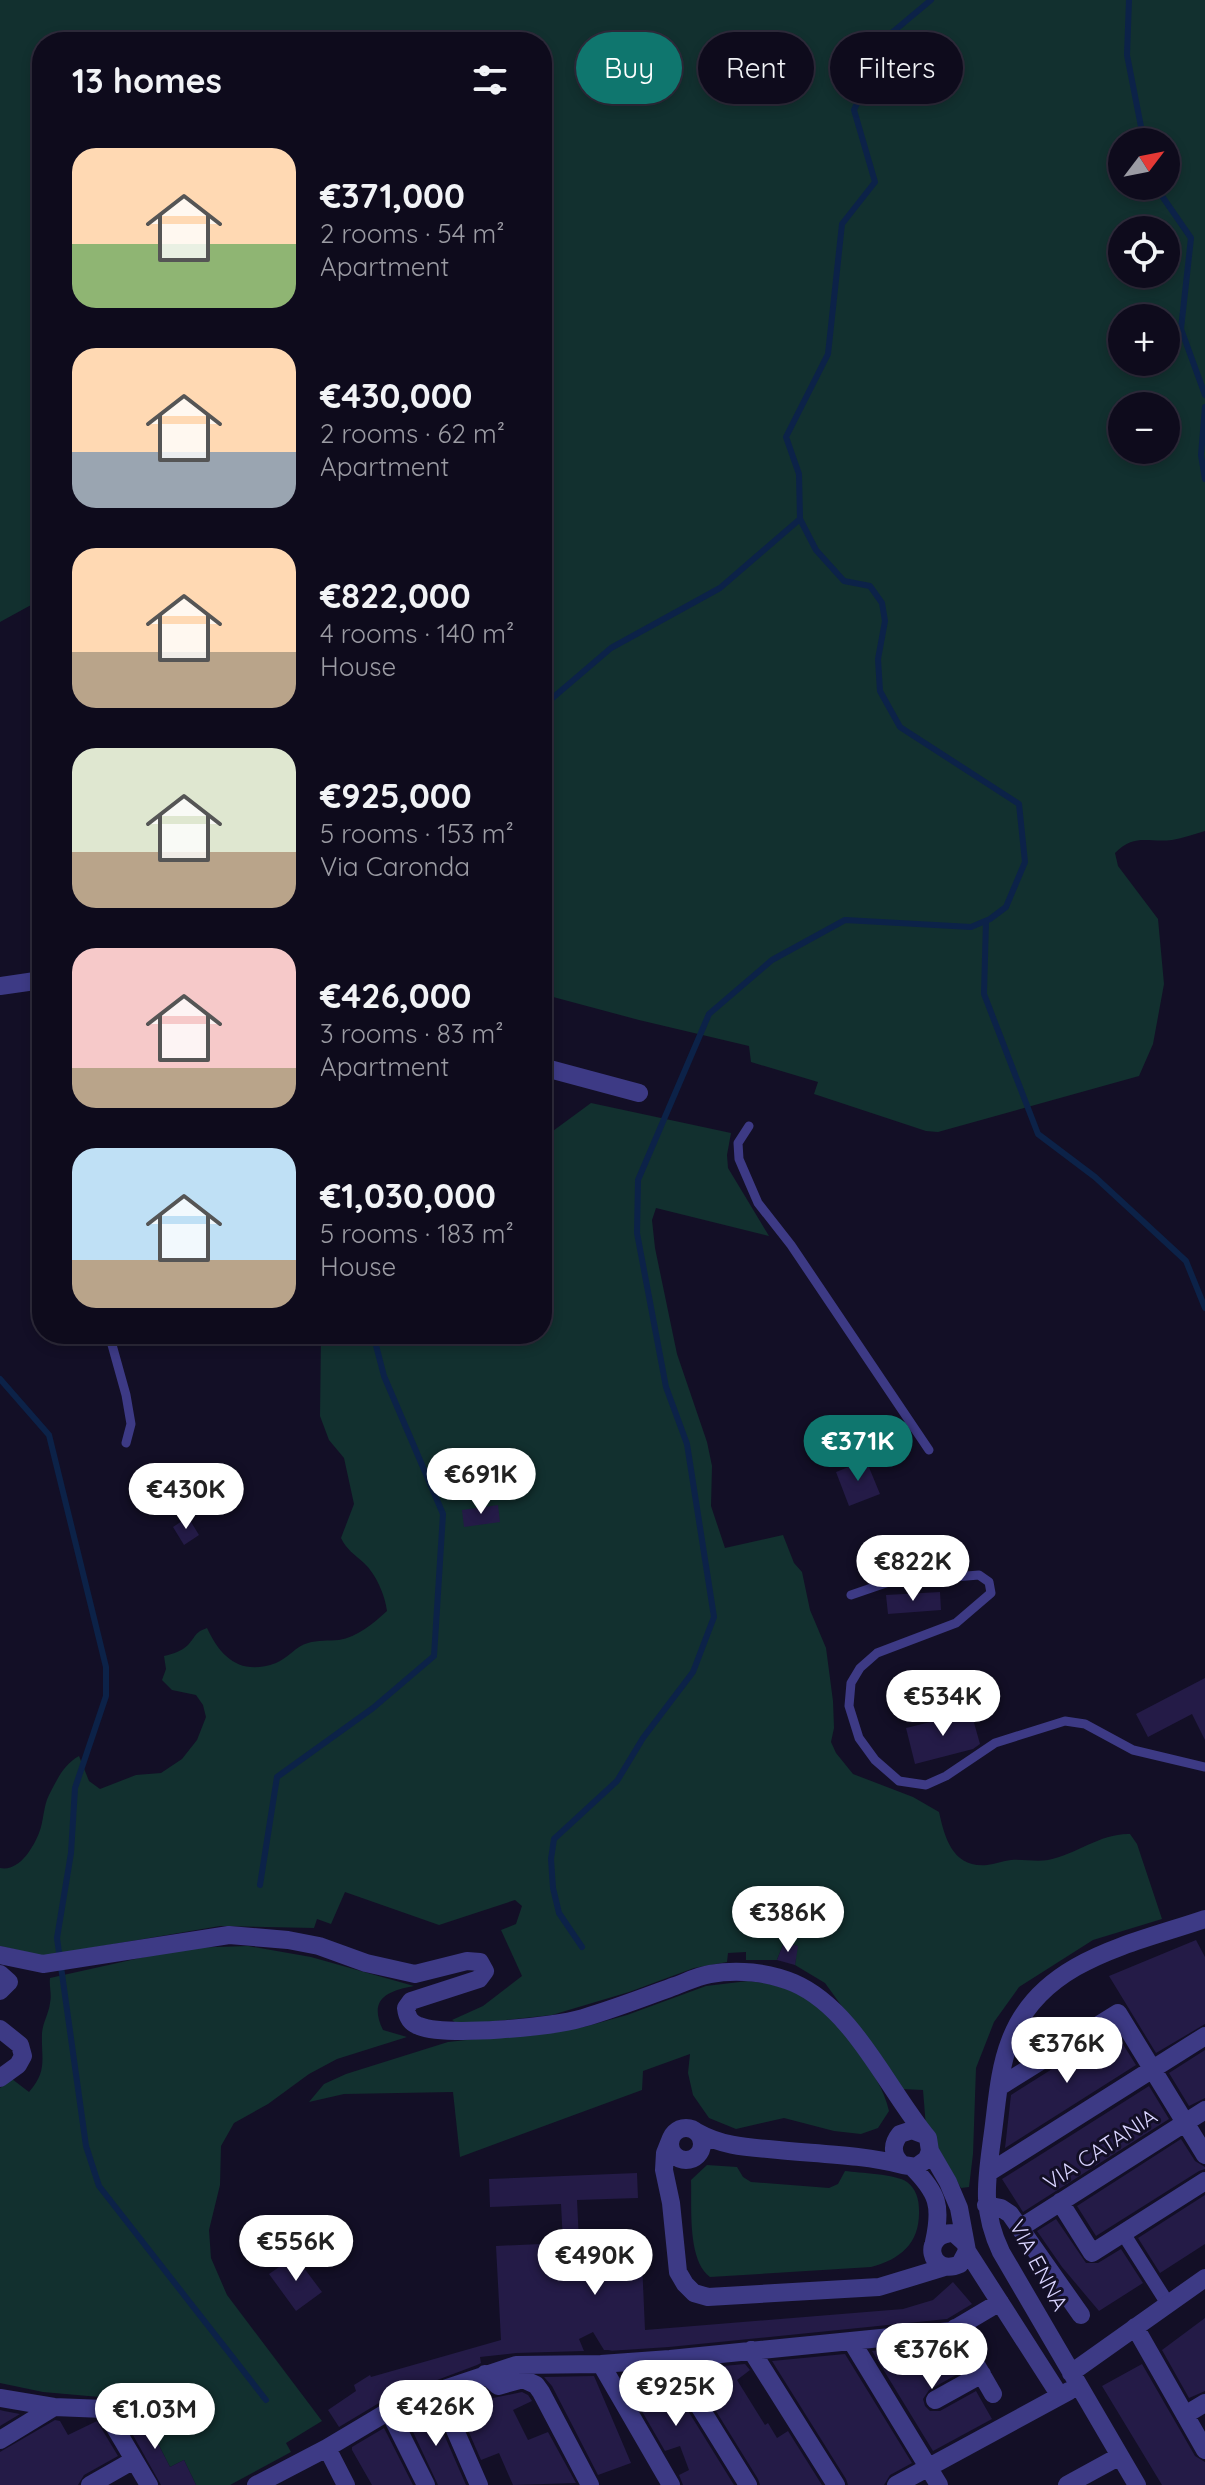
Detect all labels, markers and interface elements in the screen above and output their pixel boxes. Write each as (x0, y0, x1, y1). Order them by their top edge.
chip: Buy (576, 32, 682, 104)
chip: Rent (698, 32, 814, 104)
chip: Filters (830, 32, 963, 104)
icon: filters (468, 58, 512, 102)
text: 13 homes (72, 59, 222, 102)
north arrow (1108, 128, 1180, 200)
map controls (1108, 128, 1180, 464)
text: €371,000 (320, 174, 465, 217)
icon: home (136, 180, 232, 276)
button: locate (1108, 216, 1180, 288)
text: 2 rooms · 54 m² (320, 217, 504, 250)
text: Apartment (320, 250, 449, 283)
button: + (1108, 304, 1180, 376)
text: €430,000 (320, 374, 472, 417)
icon: home (136, 380, 232, 476)
button: − (1108, 392, 1180, 464)
text: 2 rooms · 62 m² (320, 417, 505, 450)
text: Apartment (320, 450, 449, 483)
text: €822,000 (320, 574, 471, 617)
icon: home (136, 580, 232, 676)
text: 4 rooms · 140 m² (320, 617, 514, 650)
text: House (320, 650, 396, 683)
text: €925,000 (320, 774, 472, 817)
icon: home (136, 780, 232, 876)
text: 5 rooms · 153 m² (320, 817, 514, 850)
text: Via Caronda (320, 850, 470, 883)
text: €426,000 (320, 974, 471, 1017)
icon: home (136, 980, 232, 1076)
text: 3 rooms · 83 m² (320, 1017, 503, 1050)
text: Apartment (320, 1050, 449, 1083)
text: €1,030,000 (320, 1174, 496, 1217)
icon: home (136, 1180, 232, 1276)
text: 5 rooms · 183 m² (320, 1217, 514, 1250)
text: House (320, 1250, 396, 1283)
pin: €371K (802, 1415, 914, 1483)
text: €371K (822, 1424, 894, 1457)
pin: €691K (425, 1448, 537, 1516)
text: €691K (445, 1457, 517, 1490)
pin: €430K (130, 1463, 242, 1531)
text: €430K (147, 1472, 225, 1505)
pin: €822K (857, 1535, 969, 1603)
text: €822K (874, 1544, 952, 1577)
pin: €534K (887, 1670, 999, 1738)
text: €534K (904, 1679, 982, 1712)
pin: €386K (732, 1886, 844, 1954)
text: €386K (750, 1895, 826, 1928)
pin: €376K (1011, 2017, 1123, 2085)
text: €376K (1029, 2026, 1105, 2059)
street label: VIA CATANIA (1038, 2102, 1162, 2196)
pin: €556K (240, 2215, 352, 2283)
street label: VIA ENNA (1003, 2215, 1075, 2315)
text: €556K (257, 2224, 335, 2257)
pin: €490K (539, 2229, 651, 2297)
text: €490K (556, 2238, 634, 2271)
pin: €376K (876, 2323, 988, 2391)
text: €376K (894, 2332, 970, 2365)
pin: €925K (620, 2360, 732, 2428)
text: €925K (637, 2369, 715, 2402)
pin: €426K (380, 2380, 492, 2448)
pin: €1.03M (90, 2383, 220, 2451)
text: €426K (397, 2389, 475, 2422)
text: €1.03M (113, 2392, 197, 2425)

